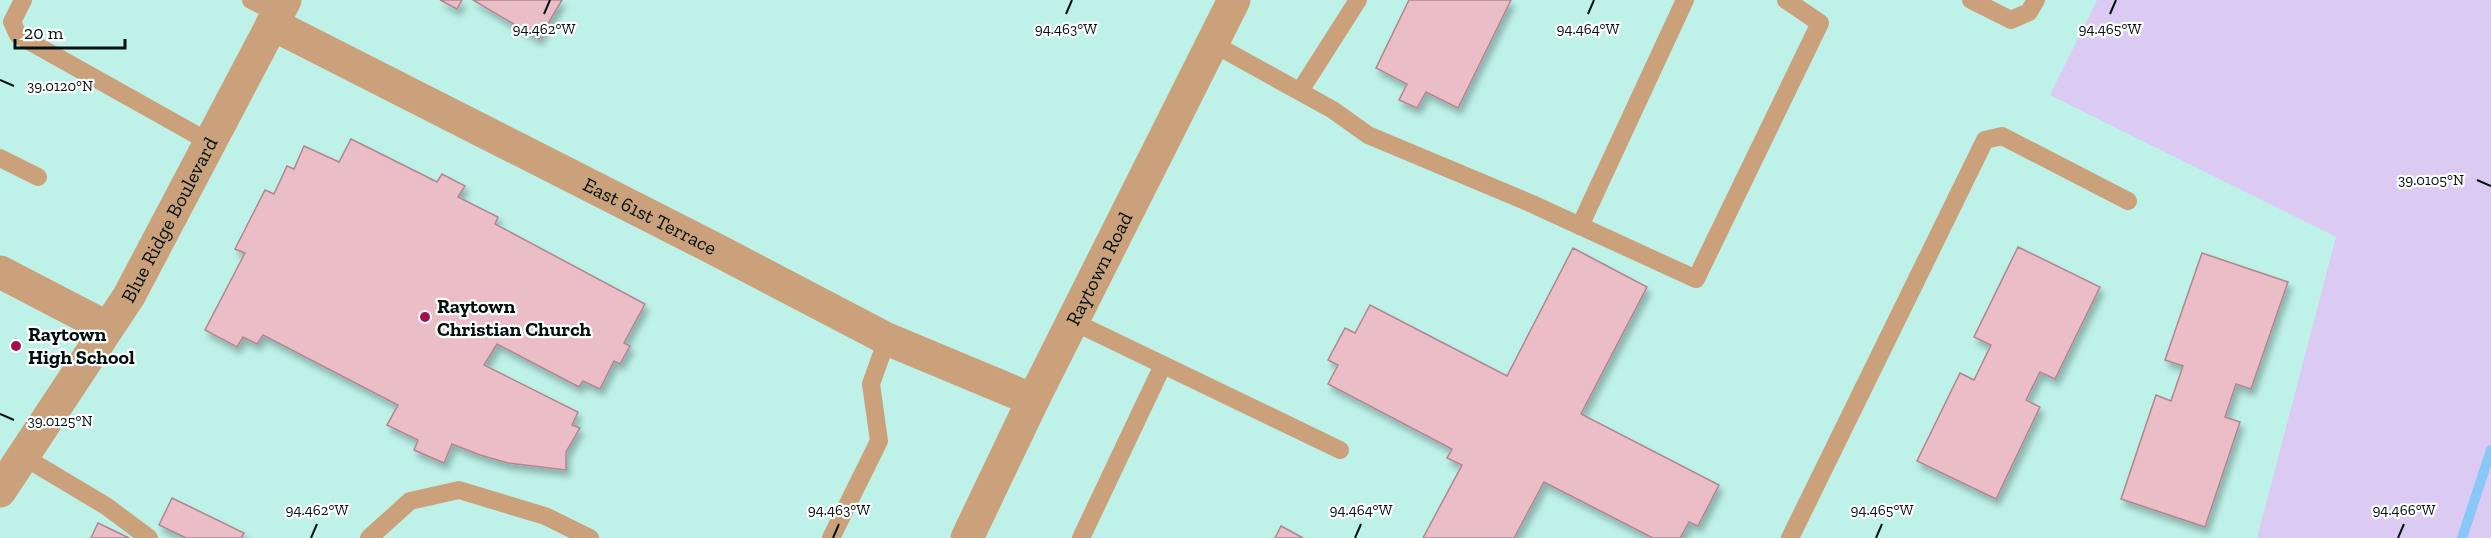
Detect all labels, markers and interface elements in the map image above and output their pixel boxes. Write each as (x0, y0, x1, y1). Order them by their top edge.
scale bar (15, 12, 124, 50)
text: 94.462°W (513, 20, 575, 38)
text: 94.463°W (1035, 20, 1097, 38)
text: 94.464°W (1557, 20, 1620, 38)
text: 94.465°W (2079, 20, 2141, 38)
text: 20 m (24, 22, 64, 44)
text: 39.0120°N (27, 77, 93, 95)
street label: Blue Ridge Boulevard (116, 133, 223, 307)
text: 39.0105°N (2398, 171, 2464, 189)
street label: East 61st Terrace (579, 172, 721, 260)
street label: Raytown Road (1061, 208, 1138, 329)
place label: Raytown Christian Church (437, 294, 592, 341)
marker: Raytown Christian Church (418, 310, 432, 324)
place label: Raytown High School (28, 322, 135, 369)
marker: Raytown High School (9, 339, 23, 353)
text: 39.0125°N (27, 412, 93, 430)
text: 94.462°W (286, 501, 348, 519)
text: 94.463°W (808, 501, 870, 519)
text: 94.464°W (1330, 501, 1393, 519)
text: 94.465°W (1851, 501, 1913, 519)
text: 94.466°W (2372, 501, 2436, 519)

